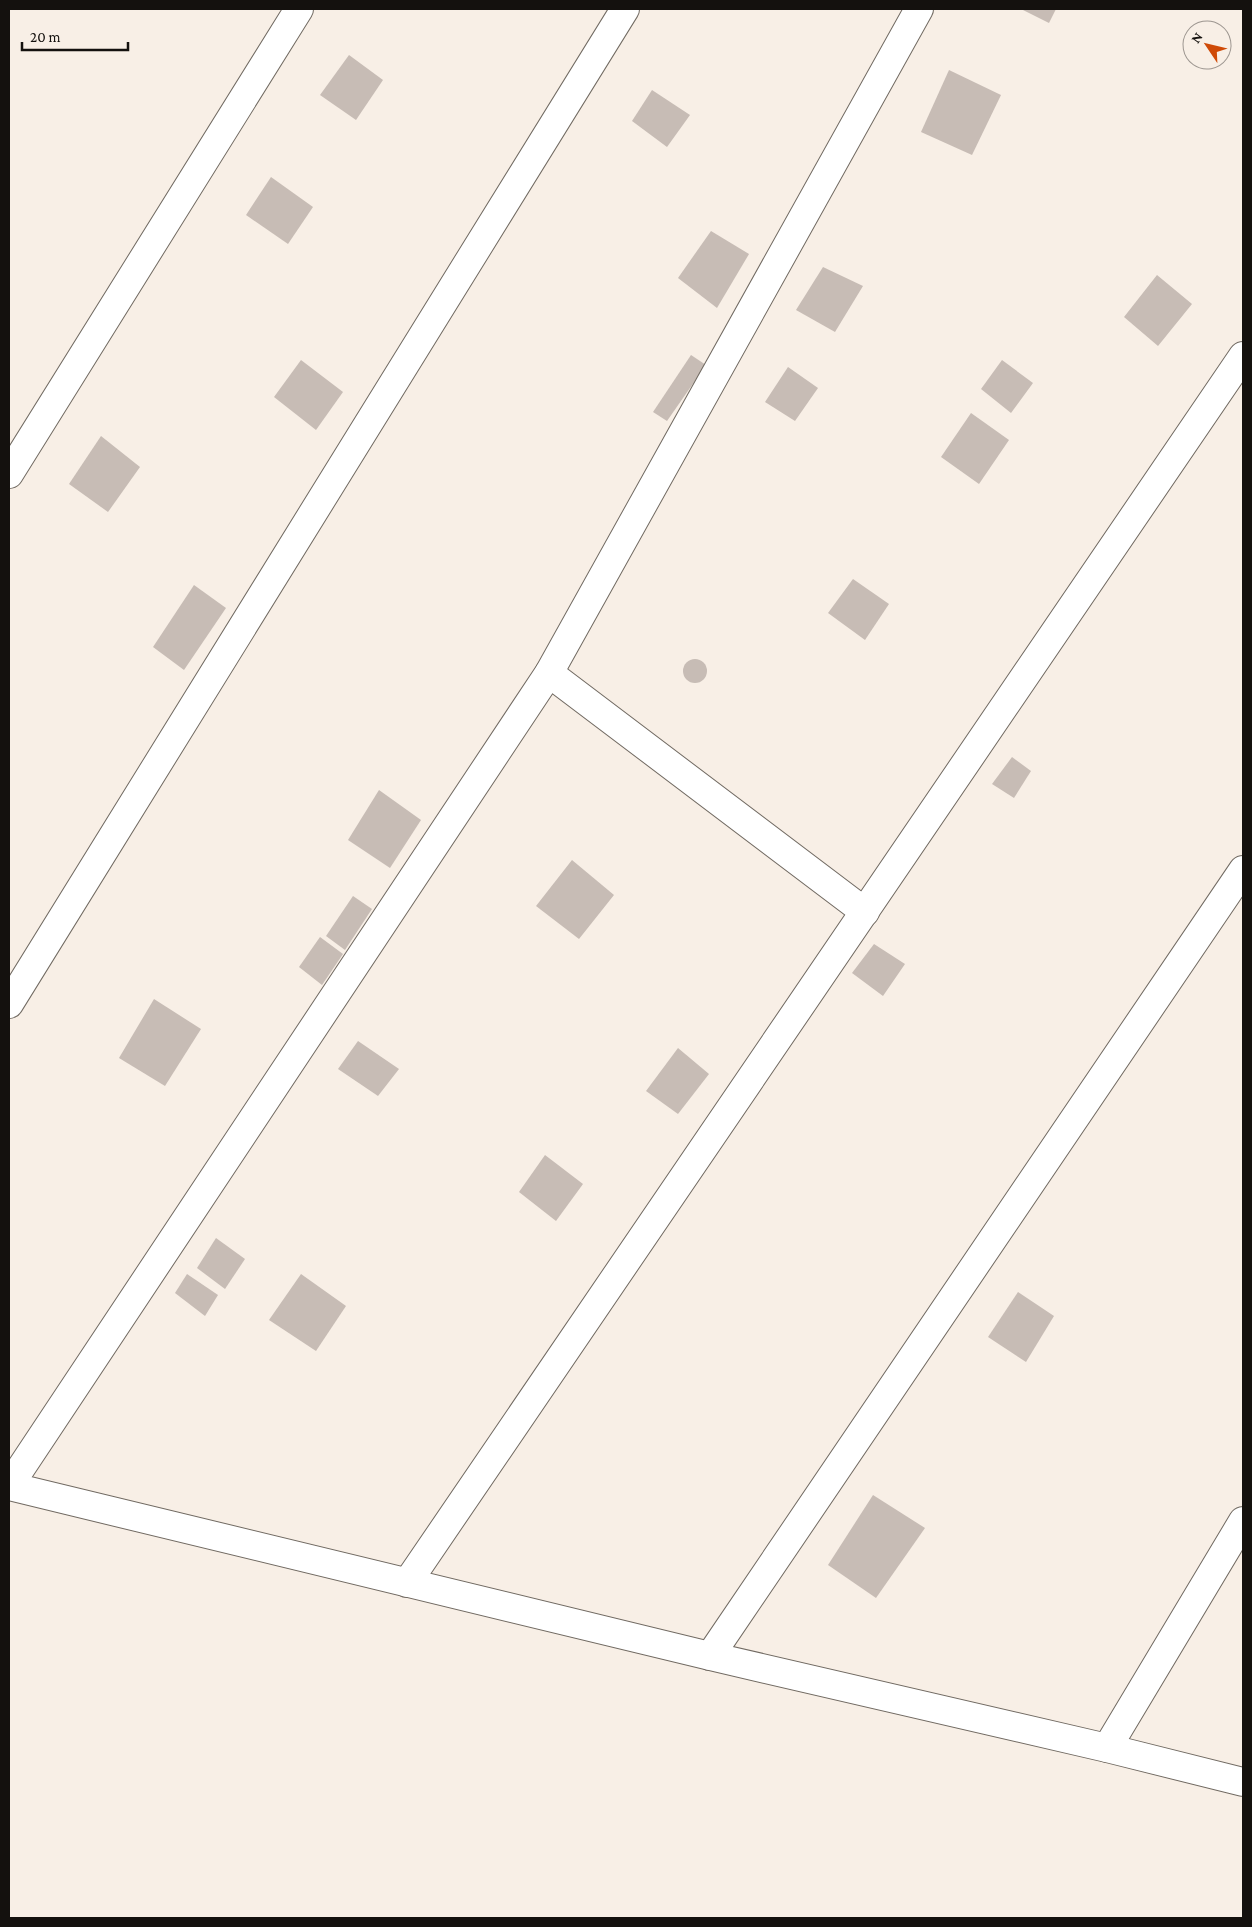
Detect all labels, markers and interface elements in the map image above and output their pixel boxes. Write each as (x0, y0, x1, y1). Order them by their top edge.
scale bar (22, 20, 129, 52)
north arrow (1182, 20, 1232, 70)
text: 20 m (30, 29, 61, 45)
text: N (1187, 29, 1206, 46)

